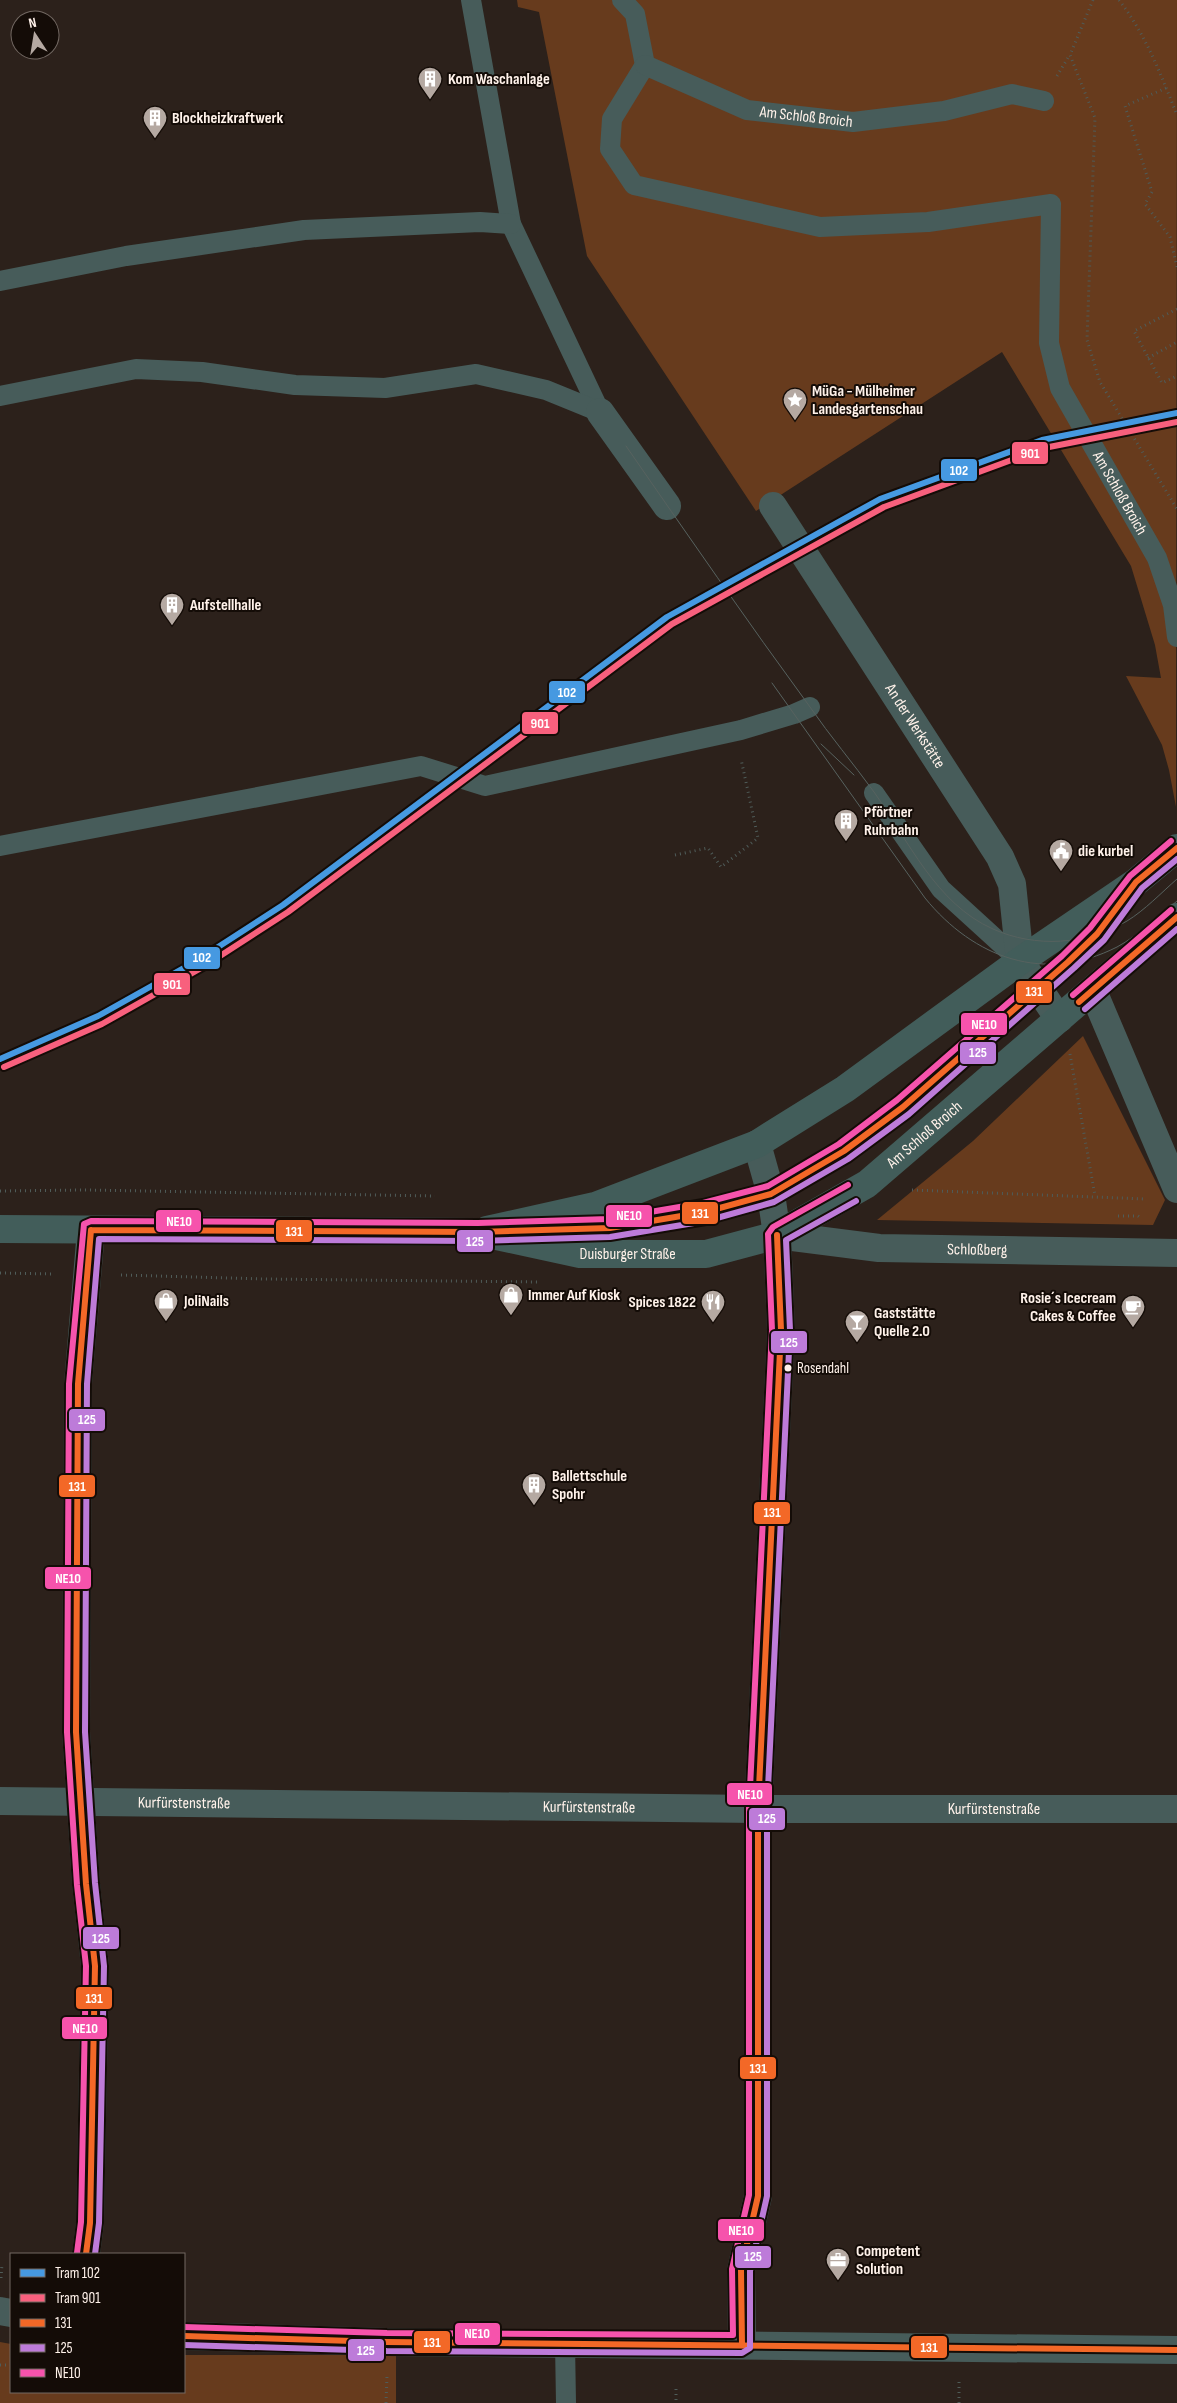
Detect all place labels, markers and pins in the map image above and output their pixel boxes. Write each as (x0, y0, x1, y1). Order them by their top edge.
building icon: Kom Waschanlage (417, 66, 443, 100)
place label: Kom Waschanlage (448, 70, 550, 89)
building icon: Blockheizkraftwerk (142, 105, 168, 139)
place label: Blockheizkraftwerk (172, 109, 284, 128)
place label: MüGa - Mülheimer Landesgartenschau (812, 382, 923, 419)
place icon: MüGa - Mülheimer Landesgartenschau (782, 387, 808, 421)
building icon: Aufstellhalle (159, 592, 185, 626)
place label: Aufstellhalle (189, 596, 261, 615)
place label: Pförtner Ruhrbahn (864, 803, 919, 840)
building icon: Pförtner Ruhrbahn (833, 808, 859, 842)
public building icon: die kurbel (1048, 838, 1074, 872)
place label: die kurbel (1078, 842, 1133, 861)
shop icon: Immer Auf Kiosk (498, 1282, 524, 1316)
place label: Immer Auf Kiosk (528, 1286, 620, 1305)
shop icon: JoliNails (153, 1288, 179, 1322)
restaurant icon: Spices 1822 (700, 1289, 726, 1323)
place label: Rosie´s Icecream Cakes & Coffee (1020, 1289, 1116, 1326)
place label: JoliNails (183, 1292, 229, 1311)
place label: Spices 1822 (628, 1293, 696, 1312)
cafe icon: Rosie´s Icecream Cakes & Coffee (1120, 1294, 1146, 1328)
place label: Gaststätte Quelle 2.0 (874, 1304, 936, 1341)
bar icon: Gaststätte Quelle 2.0 (844, 1309, 870, 1343)
place label: Rosendahl (797, 1359, 849, 1378)
marker: Rosendahl (783, 1363, 793, 1373)
place label: Ballettschule Spohr (552, 1467, 627, 1504)
building icon: Ballettschule Spohr (521, 1472, 547, 1506)
place label: Competent Solution (856, 2242, 920, 2279)
office icon: Competent Solution (825, 2247, 851, 2281)

